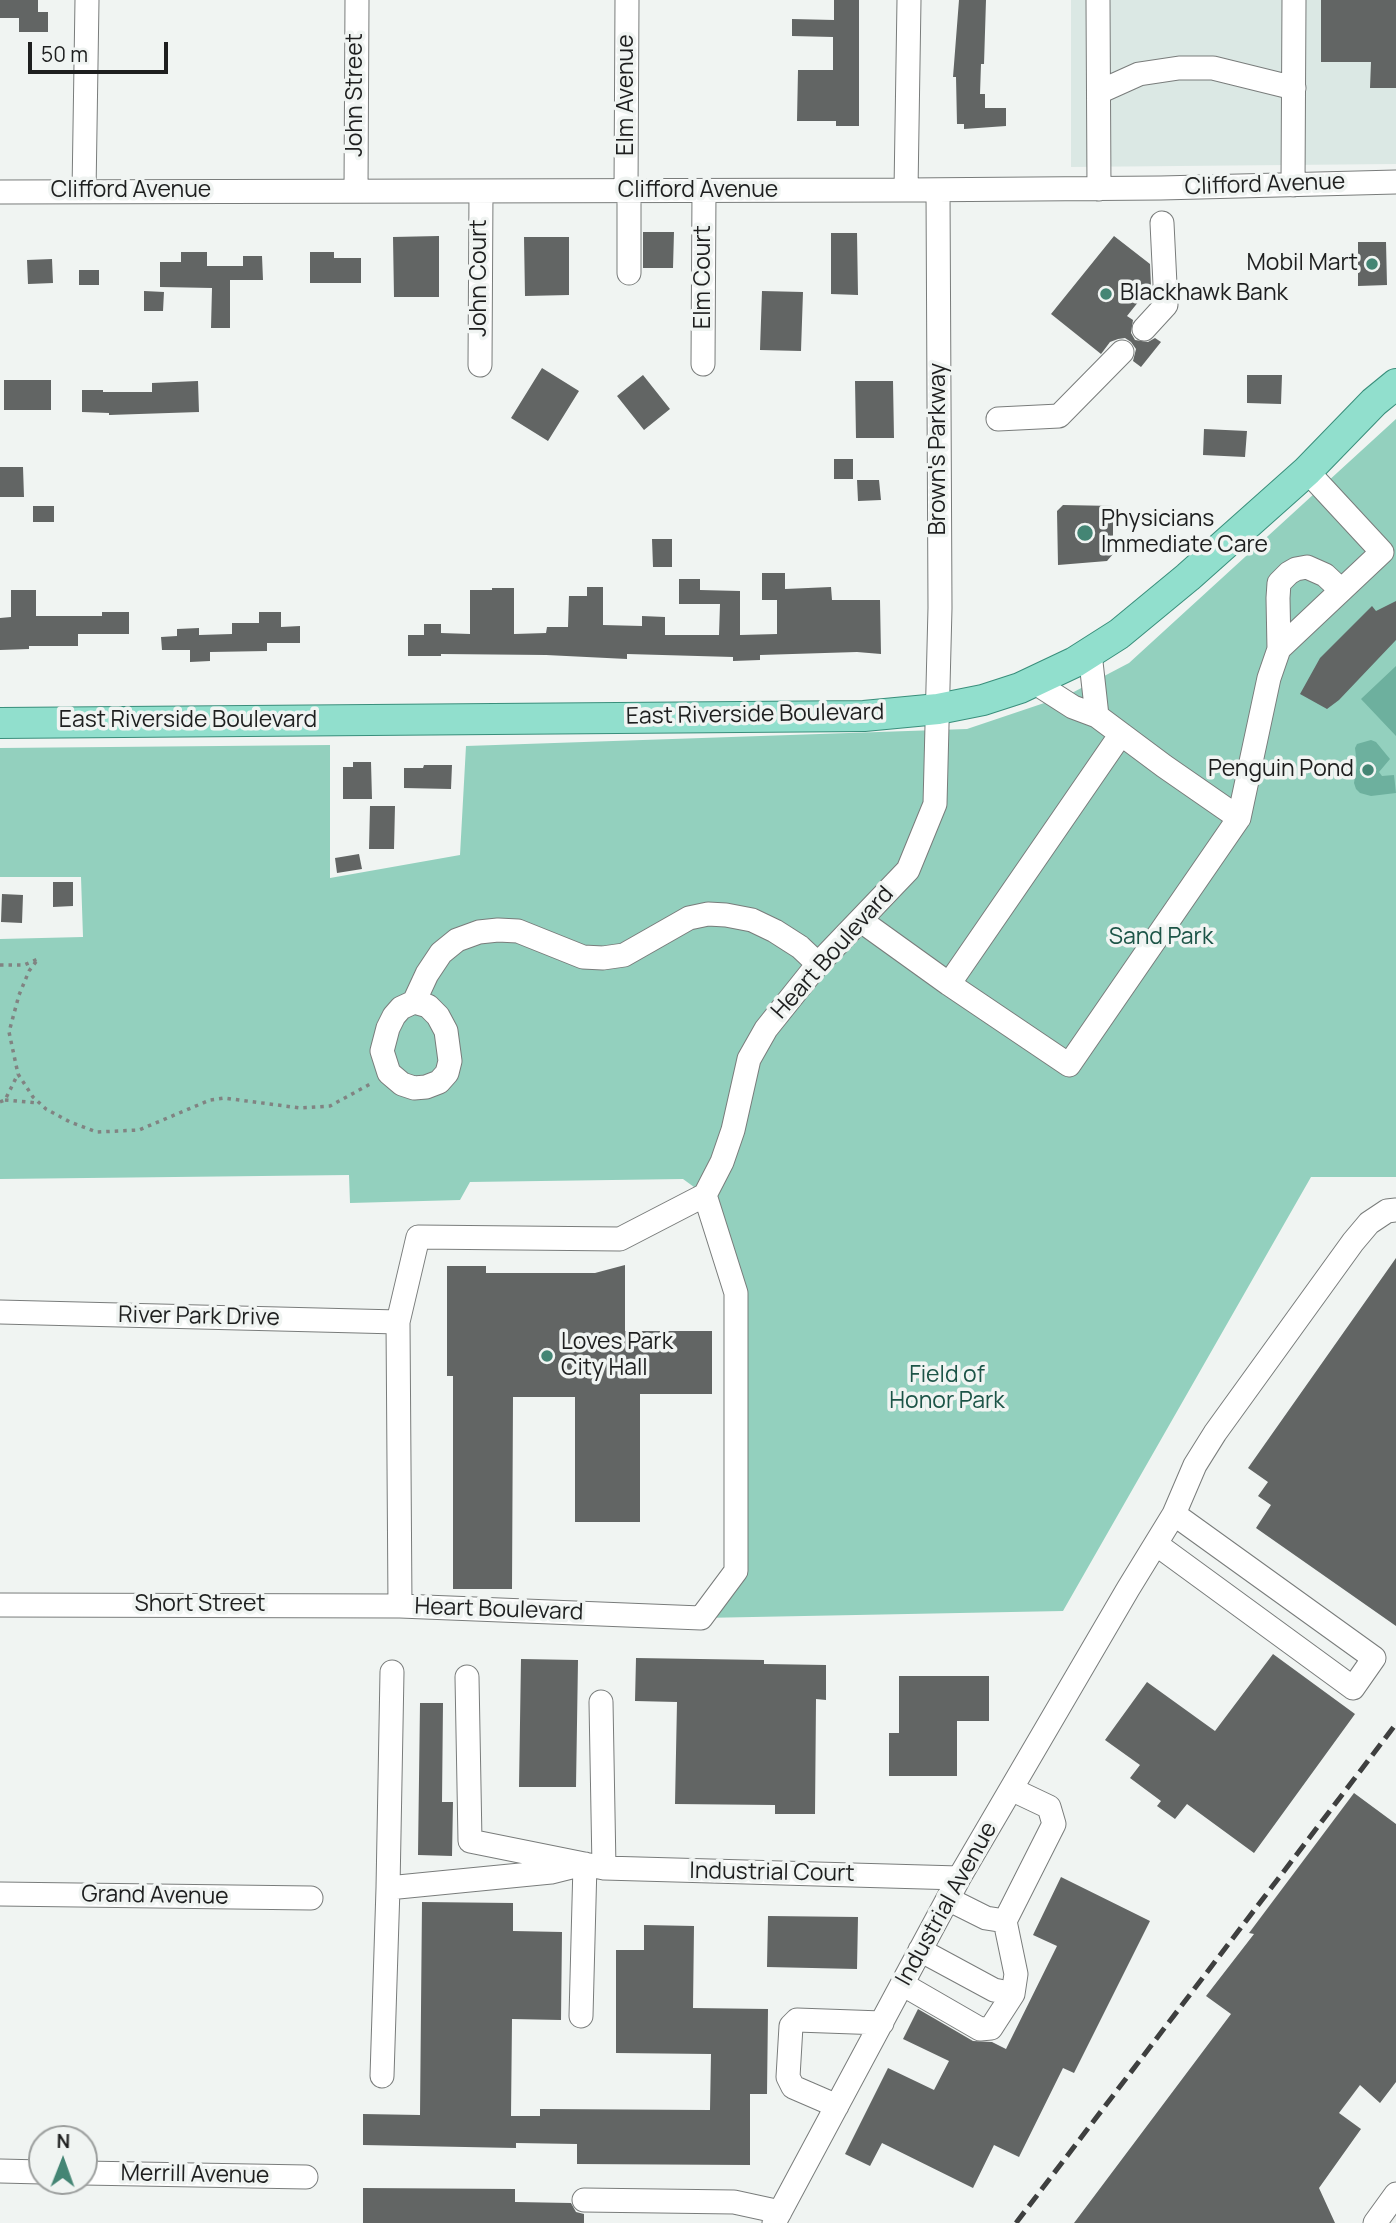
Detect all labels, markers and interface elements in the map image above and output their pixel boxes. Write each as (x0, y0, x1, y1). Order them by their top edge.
scale bar (32, 28, 172, 72)
street label: John Street (342, 33, 370, 157)
street label: Elm Avenue (613, 34, 641, 156)
text: 50 m (41, 40, 88, 68)
street label: Clifford Avenue (1184, 168, 1346, 202)
street label: Clifford Avenue (51, 177, 211, 205)
street label: Clifford Avenue (618, 177, 778, 205)
street label: John Court (466, 219, 494, 337)
street label: Elm Court (690, 225, 718, 329)
place label: Mobil Mart (1246, 250, 1358, 278)
marker: Mobil Mart (1364, 256, 1380, 272)
place label: Blackhawk Bank (1120, 280, 1288, 308)
marker: Blackhawk Bank (1098, 286, 1114, 302)
street label: Brown's Parkway (925, 363, 953, 535)
place label: Physicians Immediate Care (1101, 506, 1268, 560)
marker: Physicians Immediate Care (1075, 523, 1095, 543)
street label: East Riverside Boulevard (626, 699, 884, 731)
street label: East Riverside Boulevard (59, 707, 317, 735)
place label: Penguin Pond (1208, 756, 1354, 784)
marker: Penguin Pond (1360, 762, 1376, 778)
street label: Heart Boulevard (766, 881, 900, 1025)
park label: Sand Park (1109, 924, 1213, 952)
street label: River Park Drive (118, 1302, 280, 1332)
place label: Loves Park City Hall (561, 1329, 673, 1383)
marker: Loves Park City Hall (539, 1348, 555, 1364)
park label: Field of Honor Park (889, 1362, 1005, 1416)
street label: Short Street (134, 1591, 266, 1619)
street label: Heart Boulevard (414, 1593, 584, 1627)
street label: Industrial Avenue (891, 1817, 1003, 1991)
street label: Industrial Court (689, 1858, 855, 1888)
street label: Grand Avenue (81, 1881, 229, 1911)
north arrow (28, 2125, 98, 2195)
text: N (56, 2128, 70, 2154)
street label: Merrill Avenue (120, 2160, 270, 2190)

